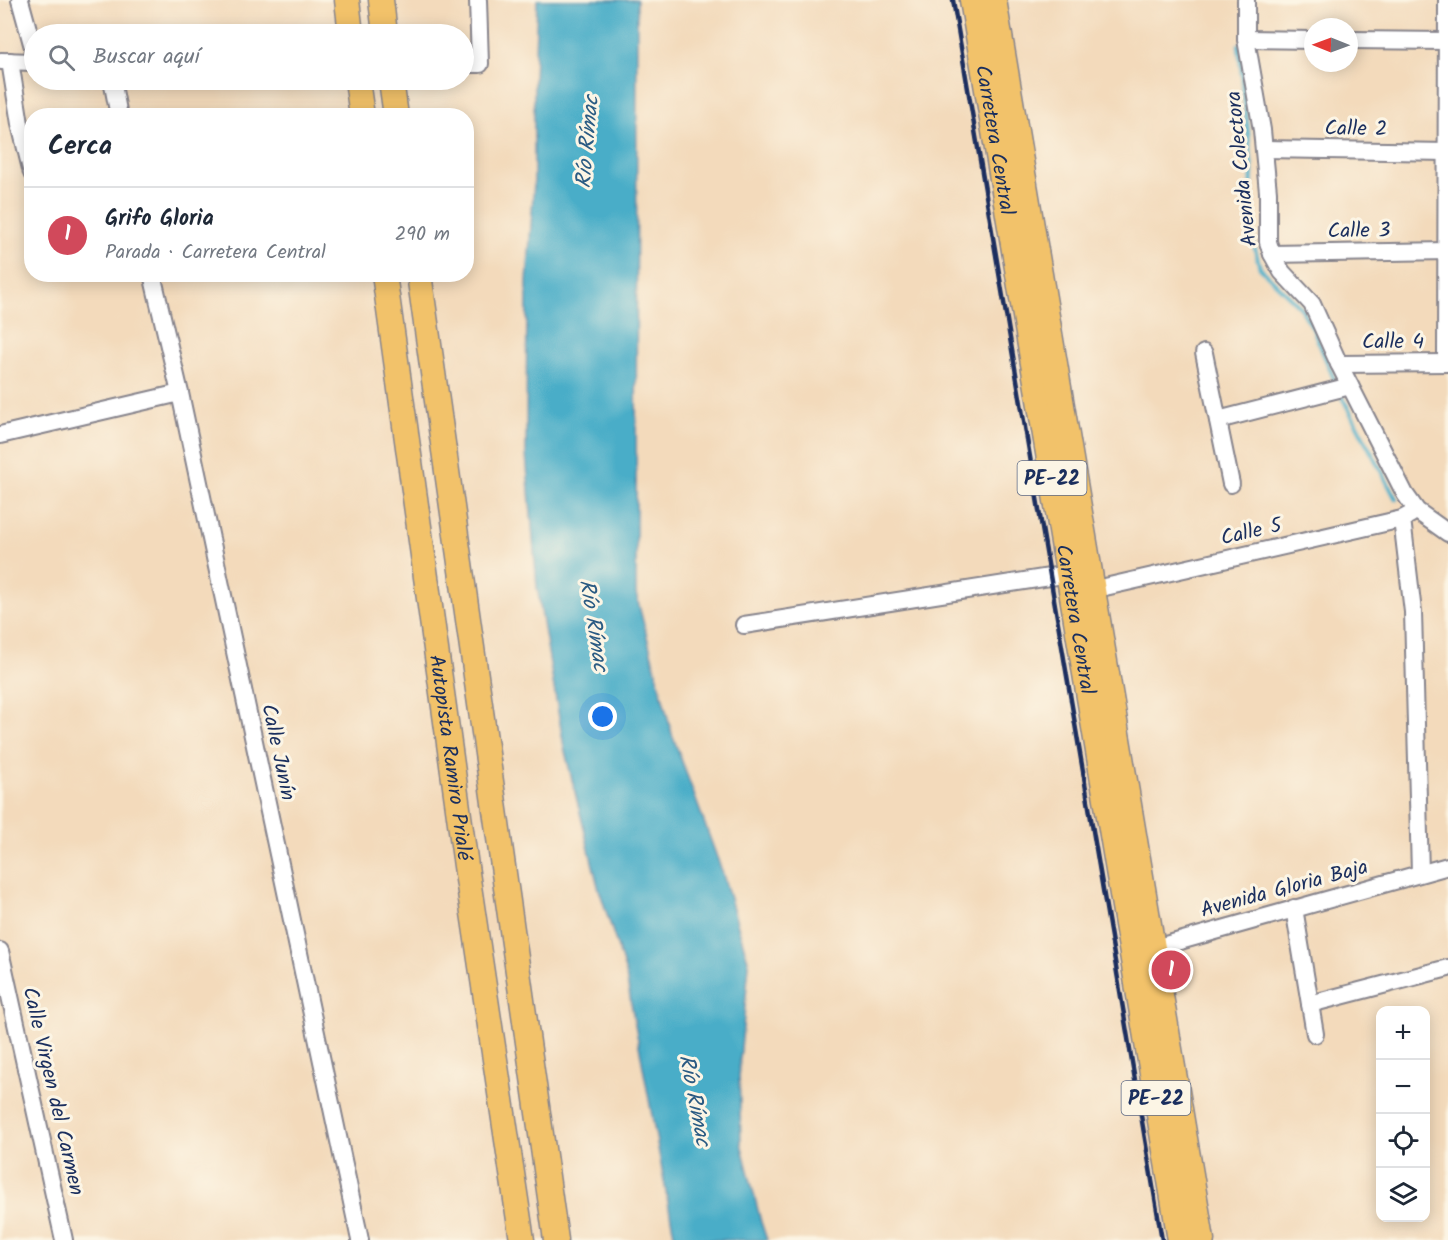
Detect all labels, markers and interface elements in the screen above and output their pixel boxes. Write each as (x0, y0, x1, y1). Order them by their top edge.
north arrow (1304, 18, 1358, 72)
search box (24, 24, 474, 90)
text: Buscar aquí (93, 40, 200, 75)
icon: search (45, 41, 78, 74)
street label: Carretera Central (965, 63, 1023, 218)
street label: Avenida Colectora (1218, 89, 1267, 248)
water label: Río Rímac (567, 92, 610, 190)
street label: Calle 2 (1324, 112, 1388, 147)
text: Cerca (48, 126, 112, 168)
text: Grifo Gloria (105, 202, 214, 237)
street label: Calle 3 (1327, 214, 1391, 249)
text: 1 (64, 219, 71, 251)
text: 290 m (395, 219, 450, 251)
text: Parada · Carretera Central (105, 237, 326, 269)
street label: Calle 4 (1362, 326, 1424, 359)
road number: PE-22 (1018, 461, 1086, 495)
street label: Calle 5 (1217, 509, 1287, 555)
street label: Carretera Central (1046, 542, 1103, 697)
water label: Río Rímac (568, 577, 617, 676)
street label: Autopista Ramiro Prialé (419, 653, 480, 863)
street label: Calle Junín (251, 701, 304, 804)
your location (588, 702, 617, 731)
street label: Avenida Gloria Baja (1197, 851, 1372, 928)
pin: 1 (1152, 948, 1190, 992)
street label: Calle Virgen del Carmen (13, 984, 93, 1199)
map controls (1376, 1006, 1430, 1222)
button: + (1376, 1006, 1430, 1060)
water label: Río Rímac (668, 1052, 720, 1151)
button: − (1376, 1060, 1430, 1114)
road number: PE-22 (1122, 1081, 1190, 1115)
button: locate (1376, 1114, 1430, 1168)
button: layers (1376, 1168, 1430, 1222)

